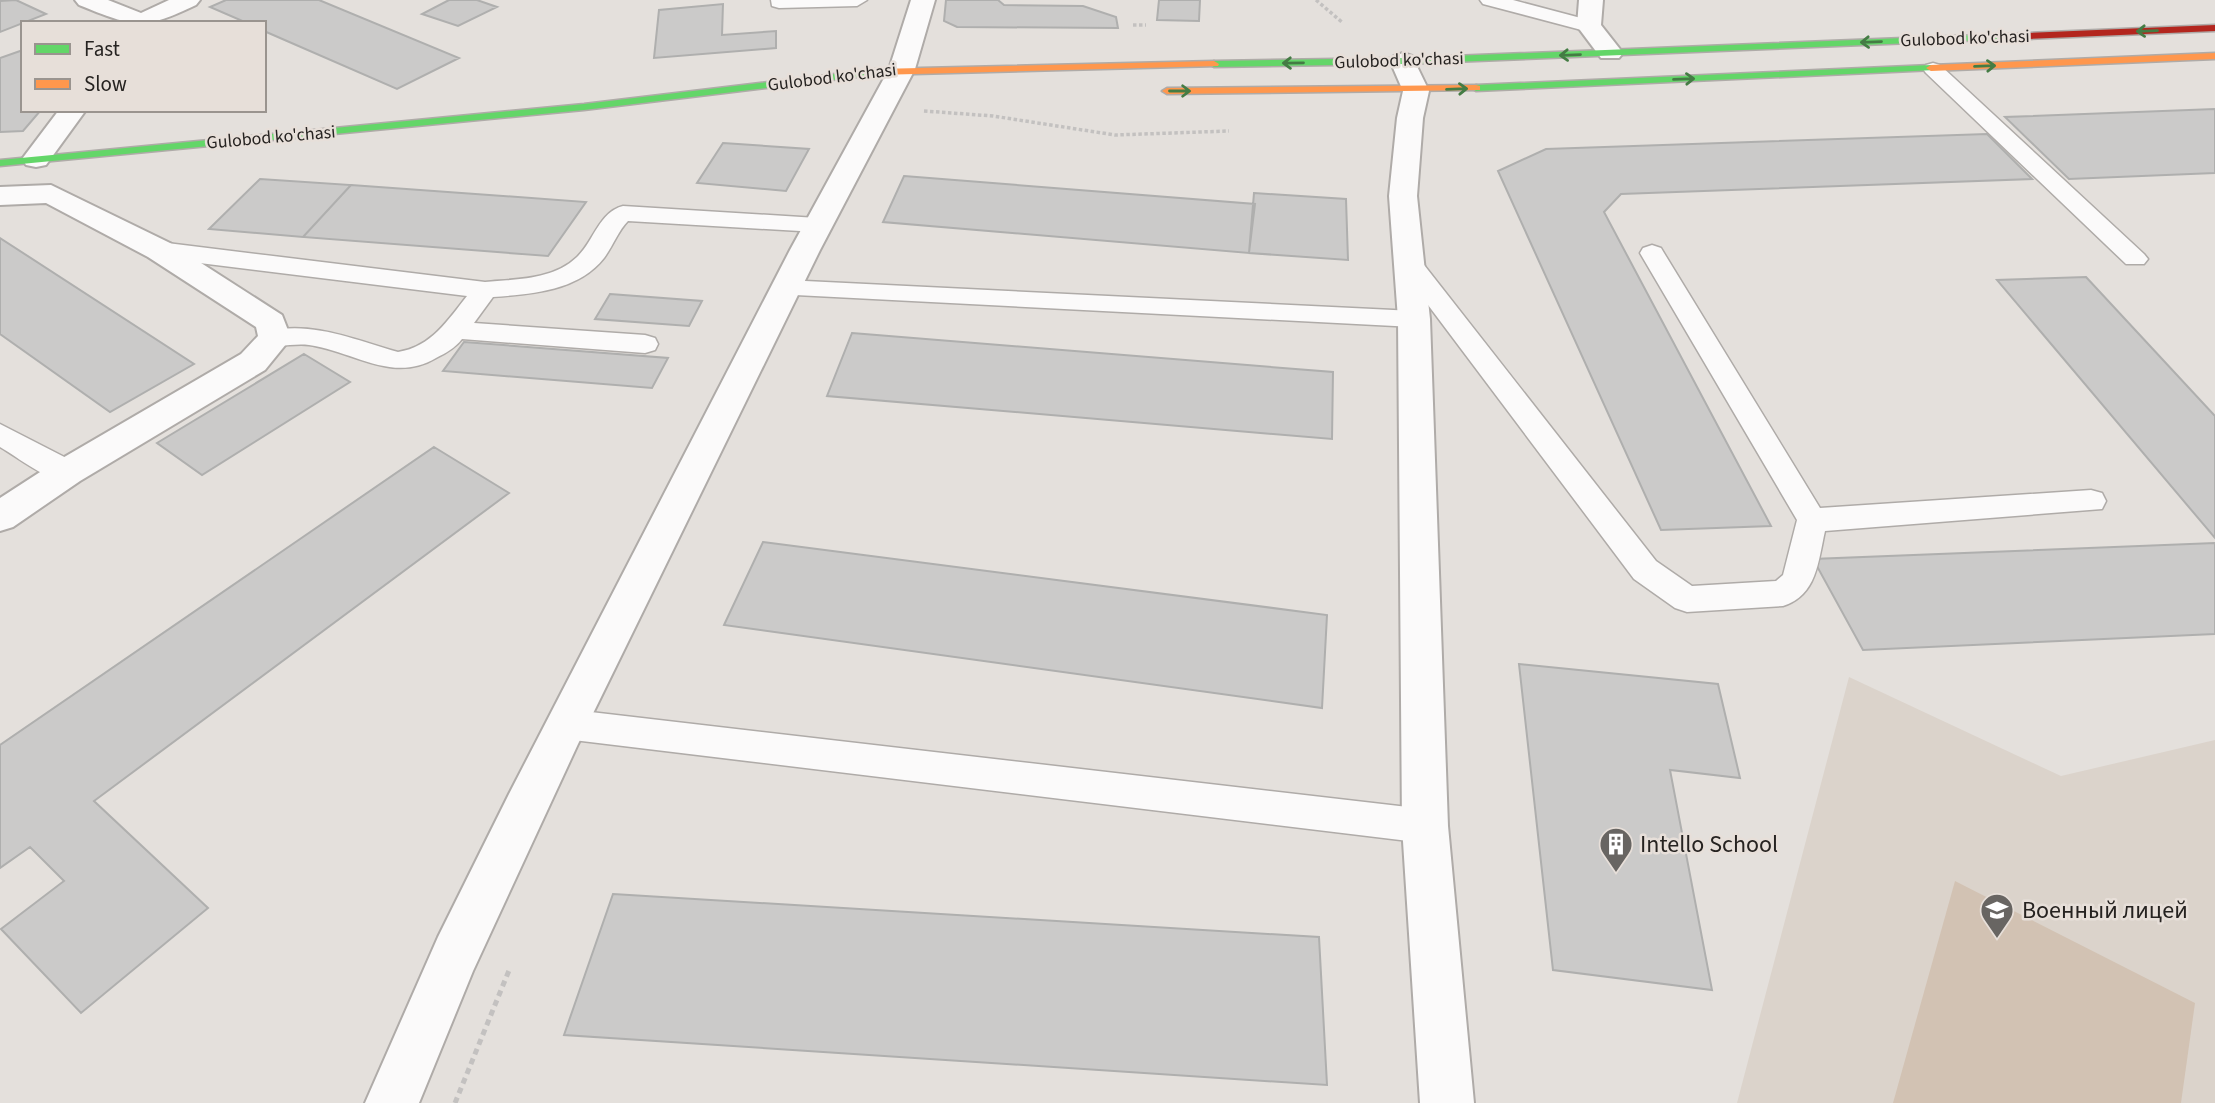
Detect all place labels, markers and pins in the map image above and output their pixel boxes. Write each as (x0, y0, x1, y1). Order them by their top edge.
building icon: Intello School (1597, 825, 1635, 874)
place label: Intello School (1640, 827, 1778, 862)
school or university icon: Военный лицей (1978, 891, 2016, 940)
place label: Военный лицей (2022, 893, 2188, 928)

